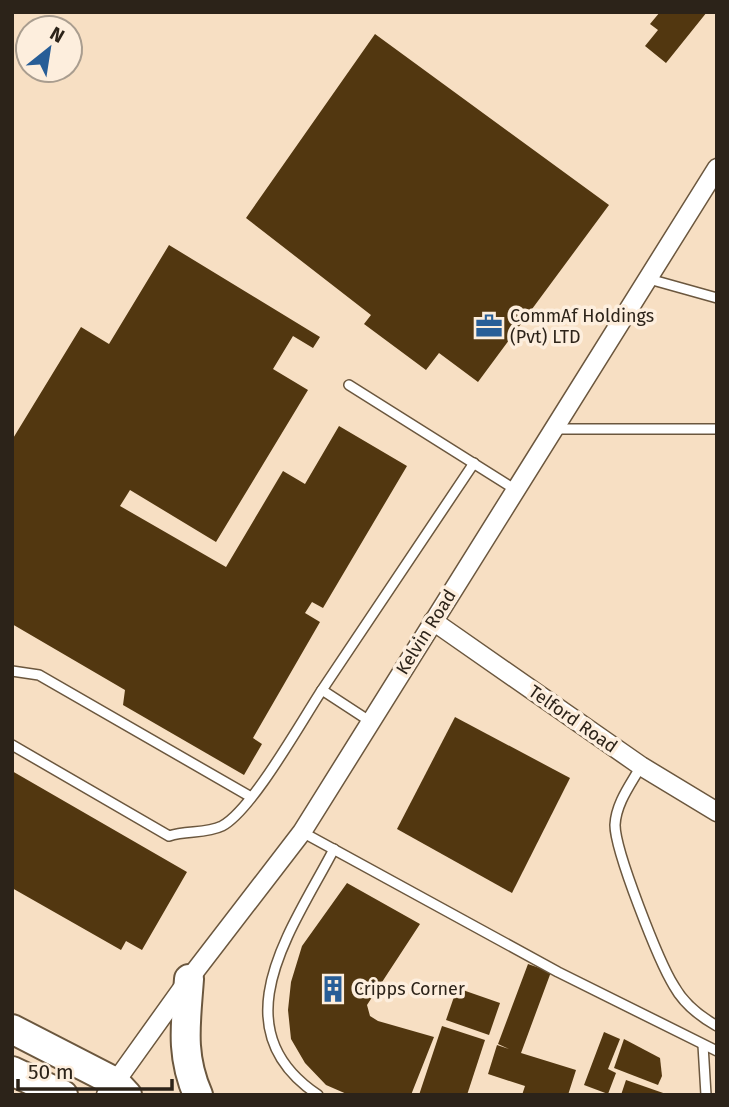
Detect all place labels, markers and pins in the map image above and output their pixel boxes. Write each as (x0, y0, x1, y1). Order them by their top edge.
place label: CommAf Holdings (Pvt) LTD (510, 305, 654, 348)
office icon: CommAf Holdings (Pvt) LTD (474, 311, 504, 341)
building icon: Cripps Corner (318, 974, 348, 1004)
place label: Cripps Corner (354, 978, 465, 1000)

